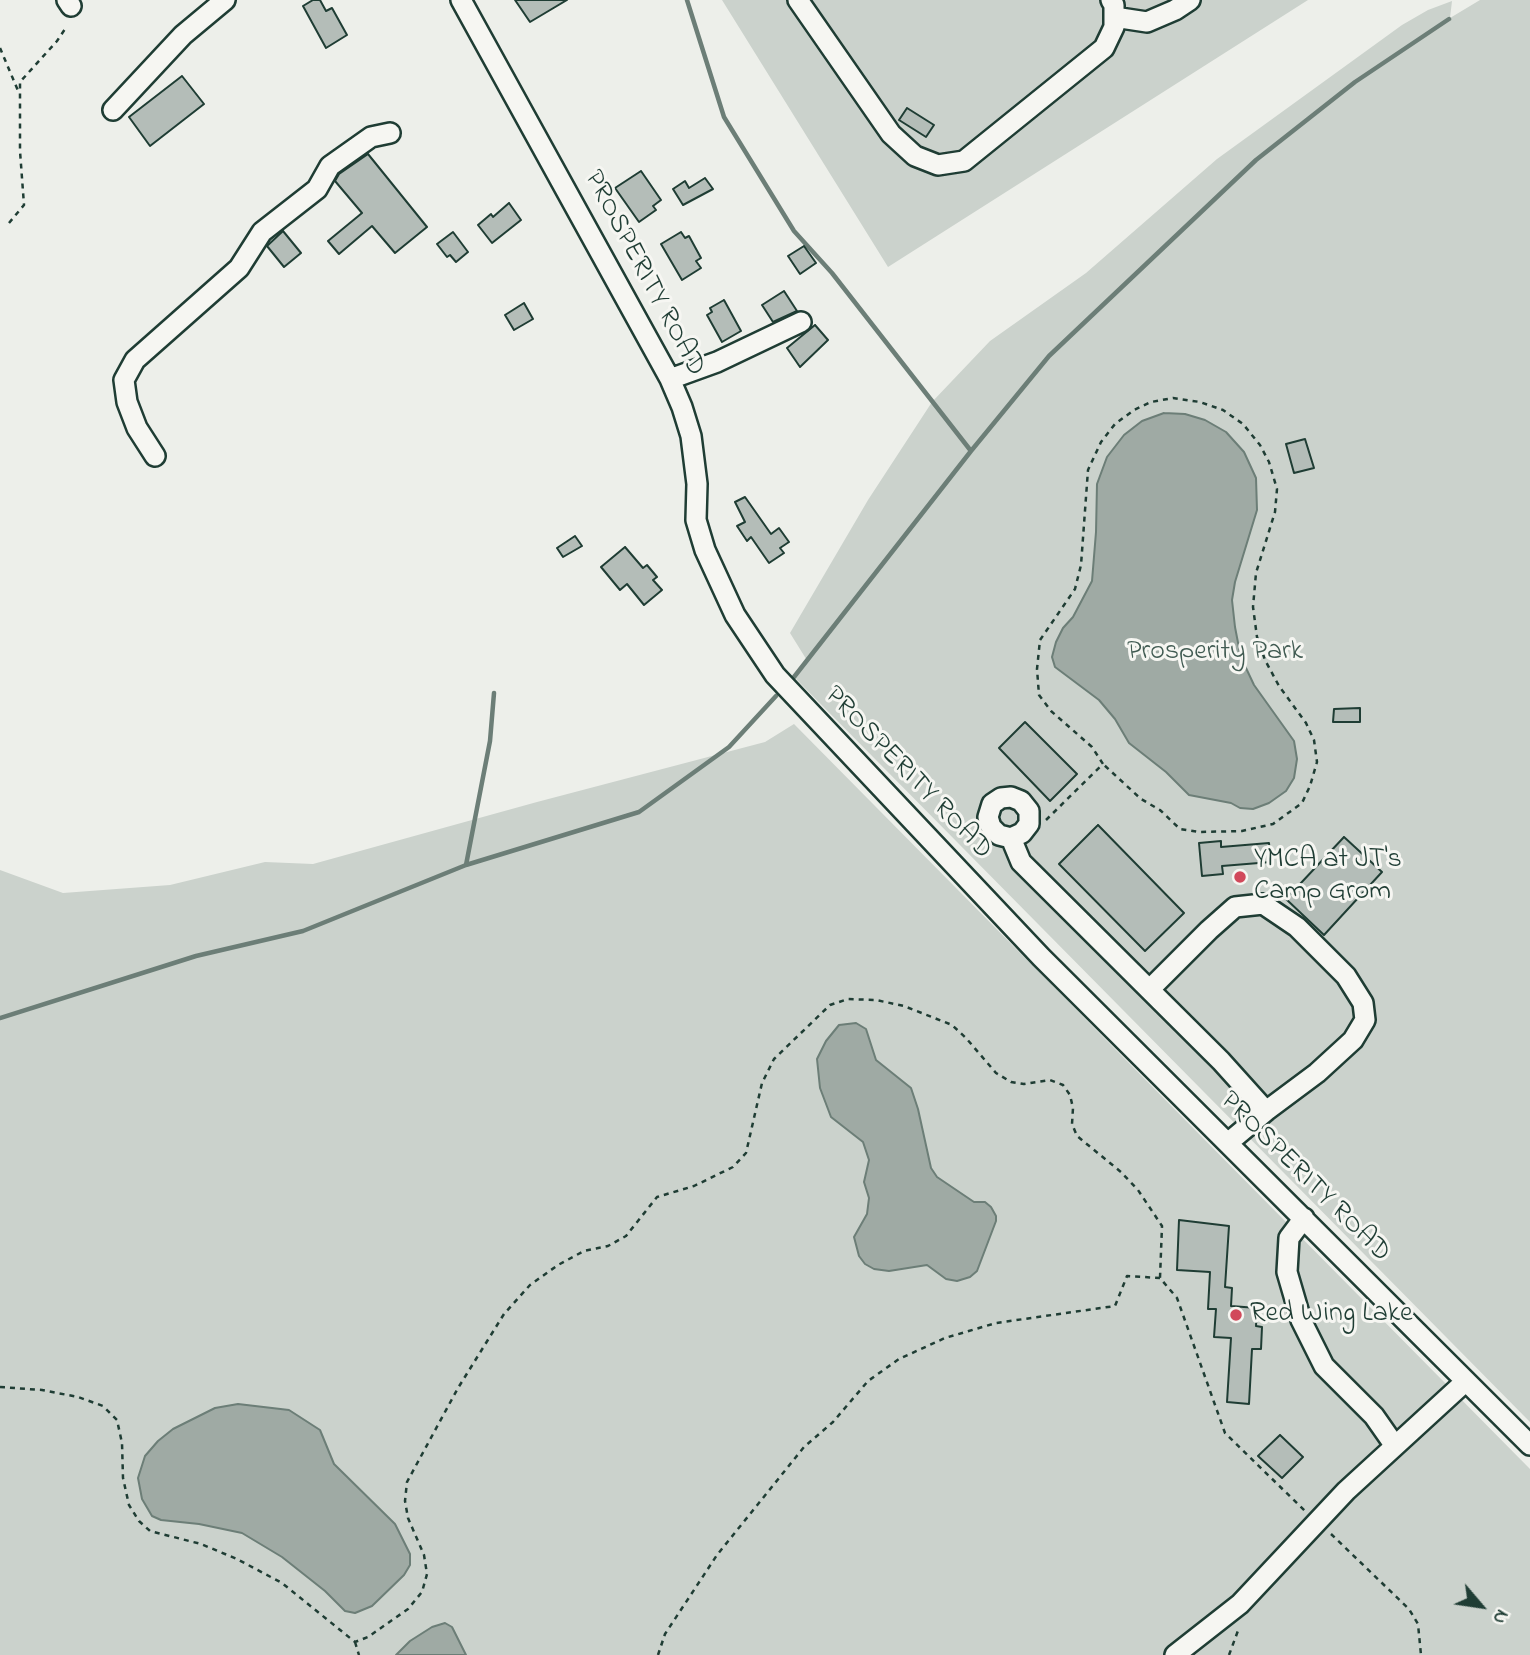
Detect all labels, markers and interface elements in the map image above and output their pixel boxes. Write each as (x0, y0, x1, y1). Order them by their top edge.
street label: PROSPERITY ROAD (575, 165, 711, 383)
park label: Prosperity Park (1127, 636, 1303, 670)
street label: PROSPERITY ROAD (816, 680, 998, 868)
place label: YMCA at JT's Camp Grom (1254, 844, 1402, 910)
marker: YMCA at JT's Camp Grom (1232, 869, 1248, 885)
street label: PROSPERITY ROAD (1211, 1085, 1397, 1271)
place label: Red Wing Lake (1250, 1298, 1413, 1332)
marker: Red Wing Lake (1228, 1307, 1244, 1323)
north arrow (1446, 1571, 1516, 1641)
text: N (1485, 1604, 1515, 1629)

